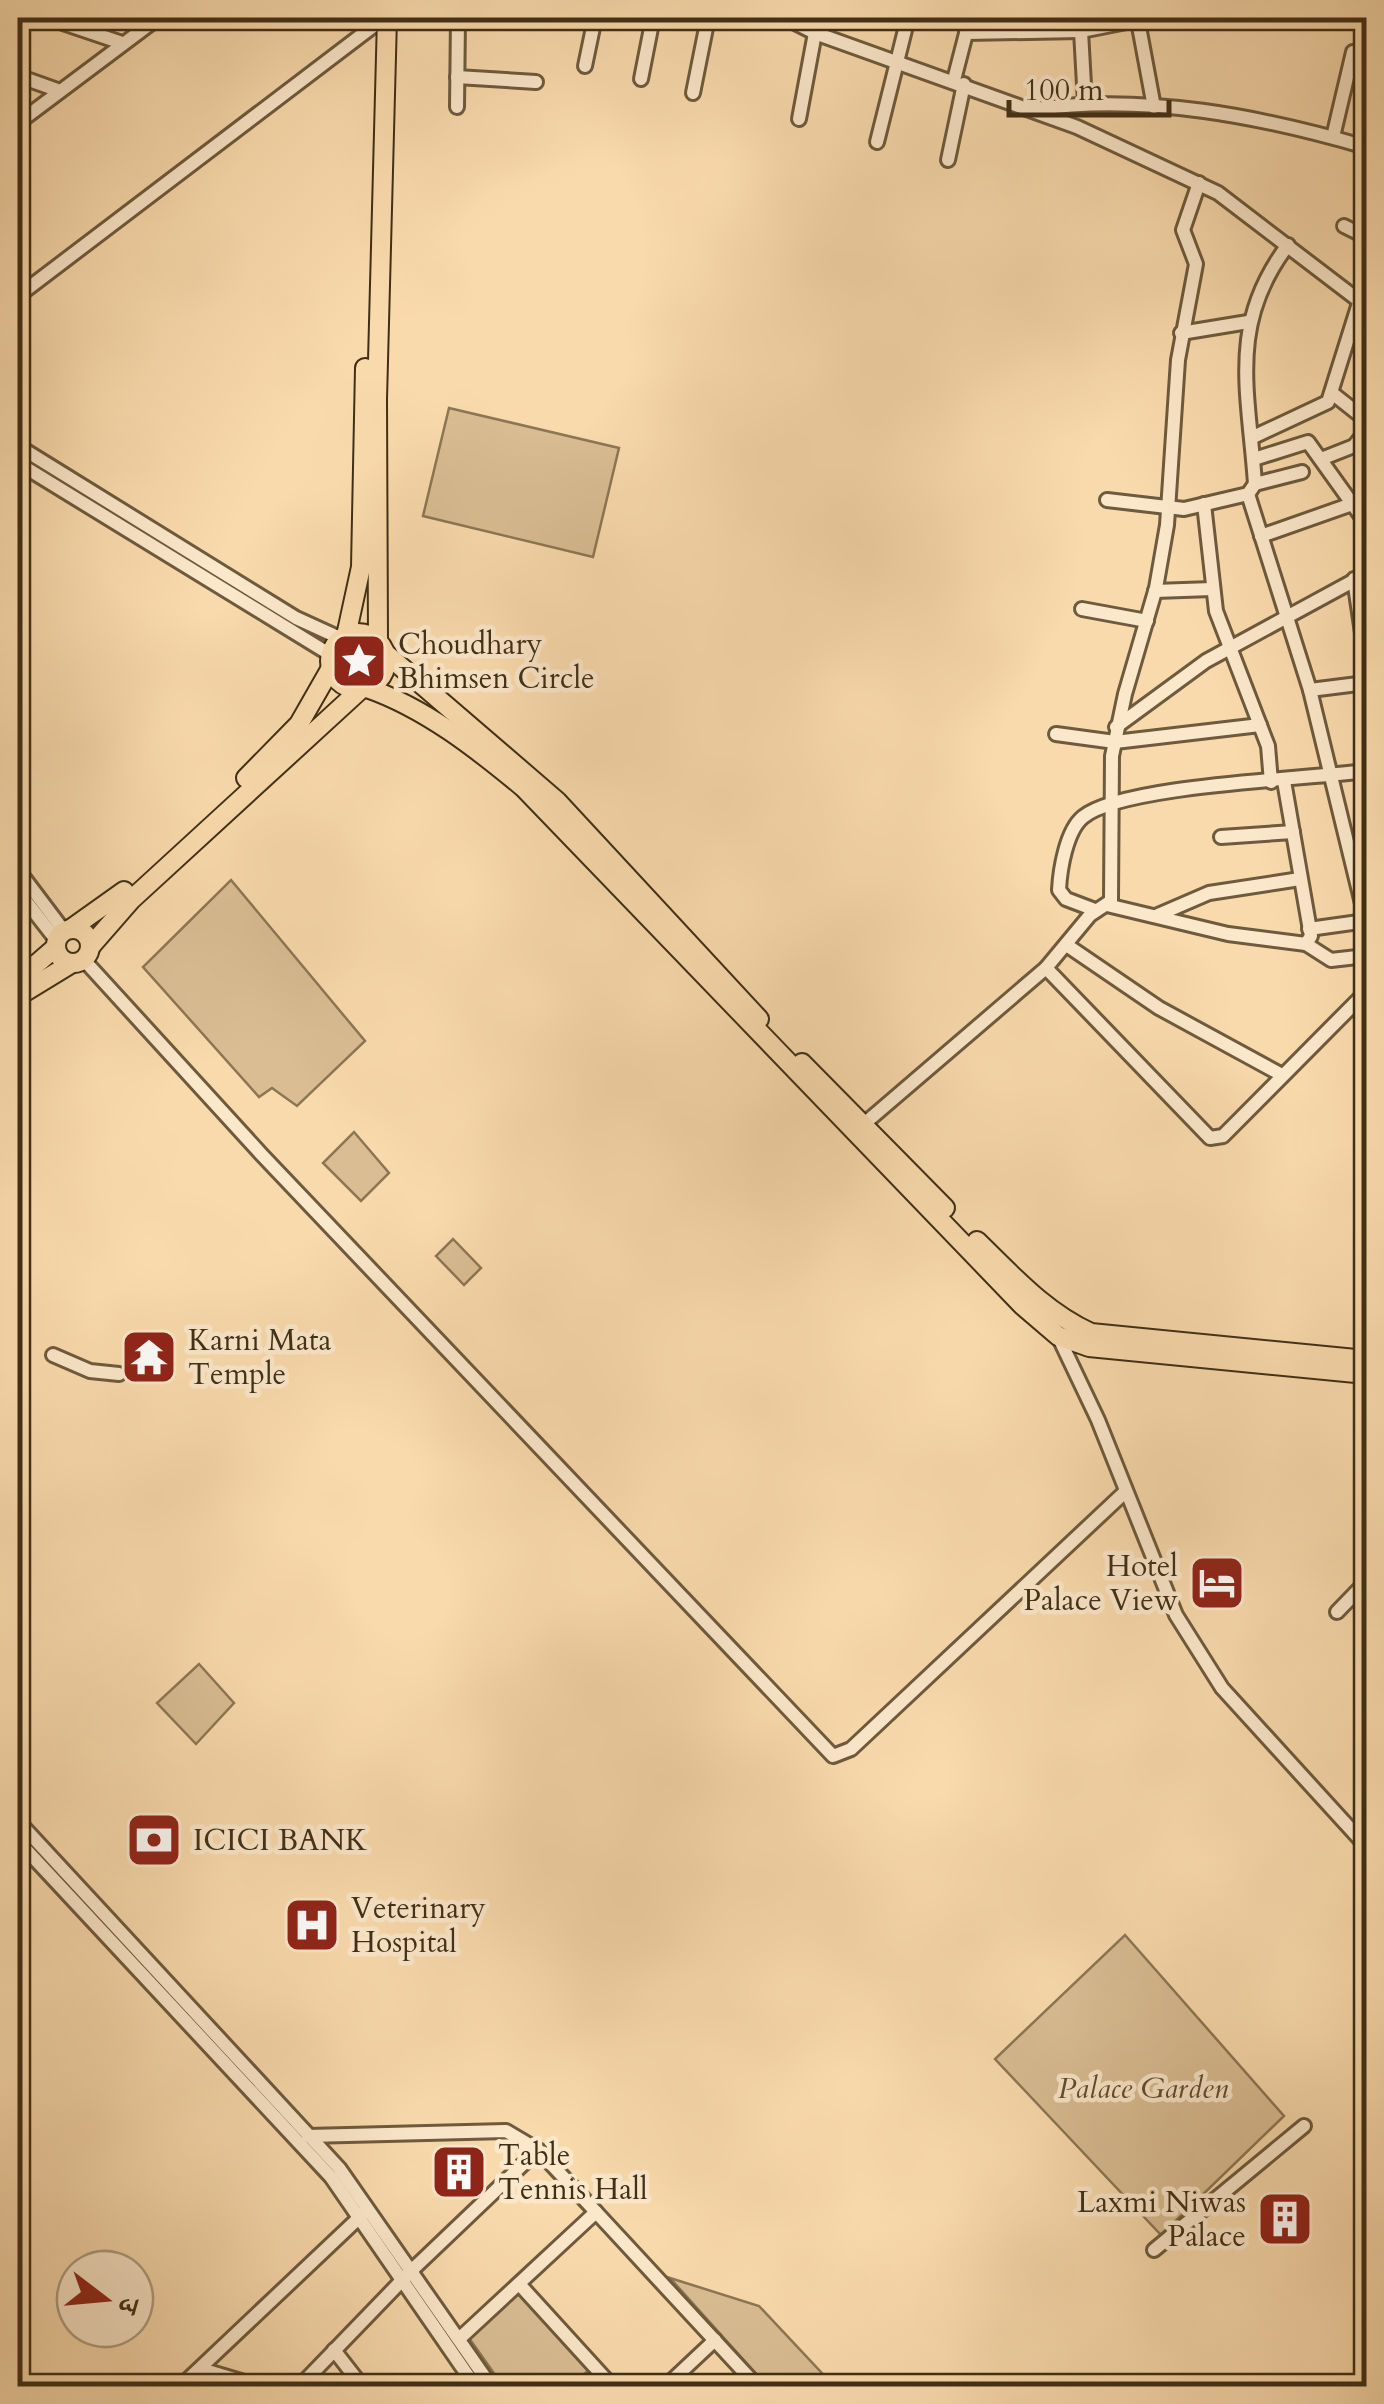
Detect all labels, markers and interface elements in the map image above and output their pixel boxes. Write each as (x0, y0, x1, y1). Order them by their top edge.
scale bar (1009, 55, 1169, 117)
text: 100 m (1024, 70, 1104, 111)
place label: Choudhary Bhimsen Circle (398, 624, 595, 699)
place icon: Choudhary Bhimsen Circle (329, 631, 389, 691)
place label: Karni Mata Temple (188, 1320, 331, 1395)
temple icon: Karni Mata Temple (119, 1327, 179, 1387)
place label: Hotel Palace View (1023, 1546, 1178, 1621)
hotel icon: Hotel Palace View (1187, 1553, 1247, 1613)
bank icon: ICICI BANK (124, 1810, 184, 1870)
place label: ICICI BANK (193, 1820, 368, 1861)
place label: Veterinary Hospital (351, 1888, 486, 1963)
hospital icon: Veterinary Hospital (282, 1895, 342, 1955)
park label: Palace Garden (1058, 2068, 1229, 2109)
place label: Table Tennis Hall (498, 2135, 648, 2210)
building icon: Table Tennis Hall (429, 2142, 489, 2202)
place label: Laxmi Niwas Palace (1077, 2182, 1246, 2257)
building icon: Laxmi Niwas Palace (1255, 2189, 1315, 2249)
north arrow (55, 2249, 155, 2349)
text: उ (107, 2292, 149, 2319)

